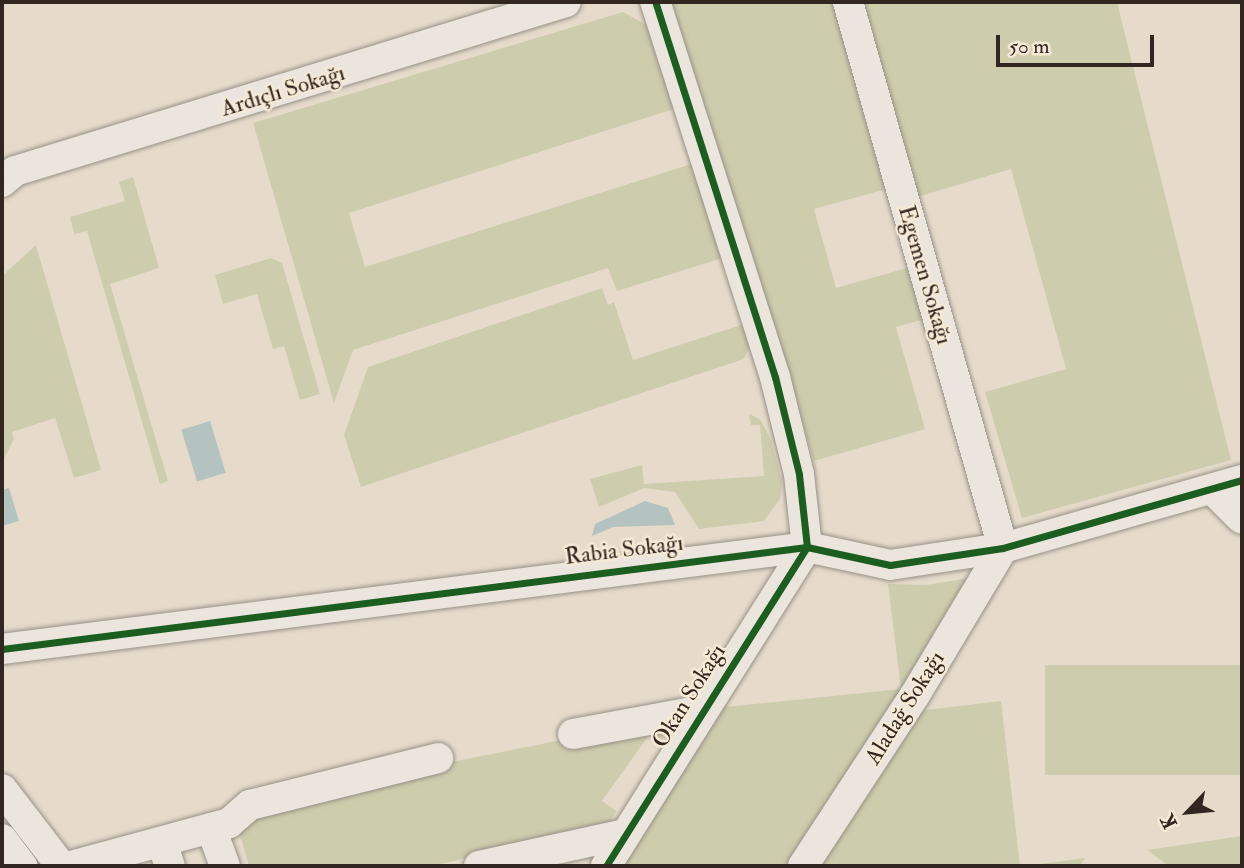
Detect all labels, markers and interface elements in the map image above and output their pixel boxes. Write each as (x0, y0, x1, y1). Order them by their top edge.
scale bar (999, 21, 1156, 65)
text: 50 m (1009, 33, 1050, 60)
street label: Ardıçlı Sokağı (218, 59, 348, 123)
street label: Egemen Sokağı (892, 202, 958, 348)
street label: Rabia Sokağı (563, 529, 685, 571)
street label: Okan Sokağı (646, 639, 732, 753)
street label: Aladağ Sokağı (859, 646, 951, 770)
north arrow (1153, 777, 1223, 847)
text: K (1155, 810, 1183, 832)

